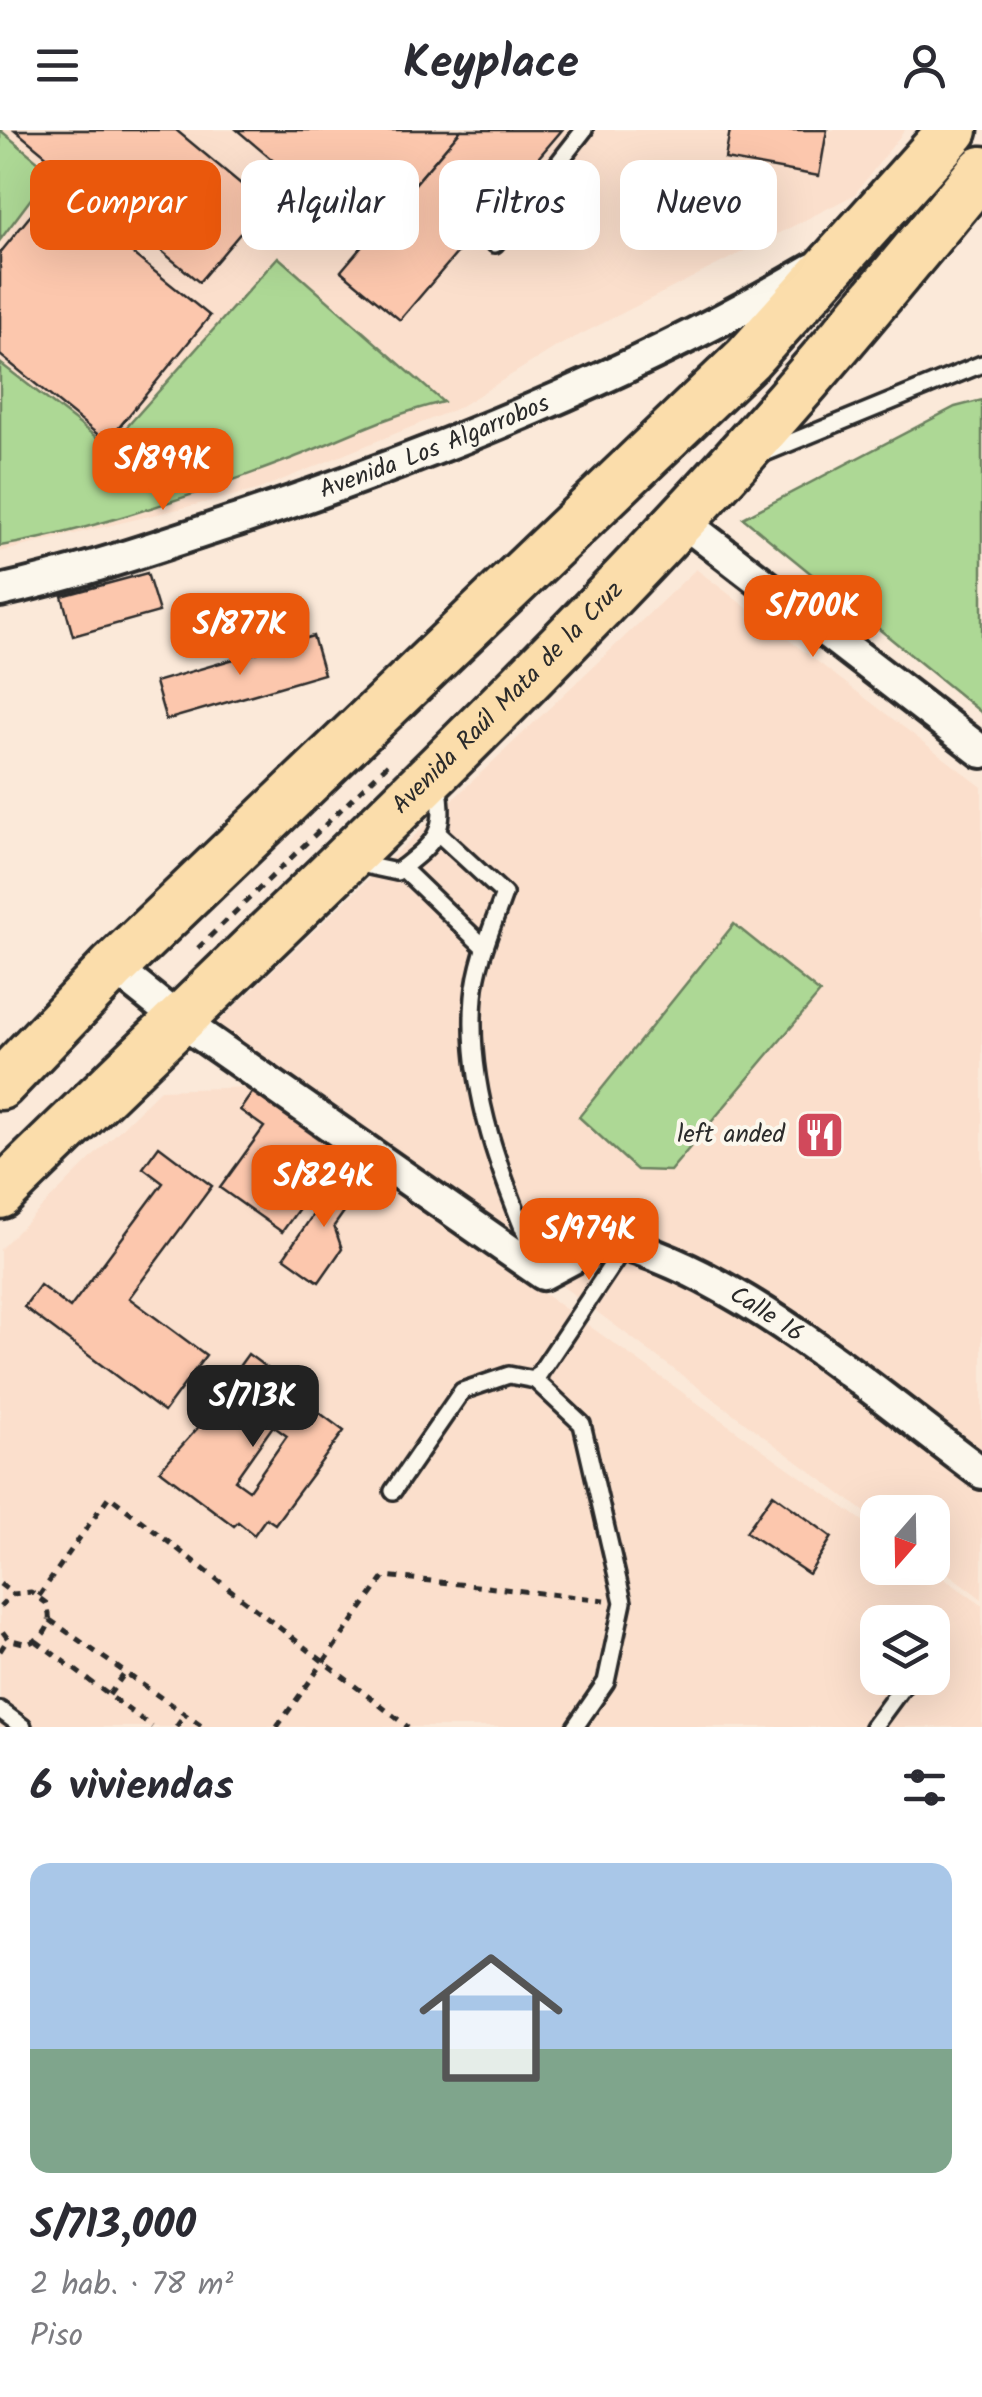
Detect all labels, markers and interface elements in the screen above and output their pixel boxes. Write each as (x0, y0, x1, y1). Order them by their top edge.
text: Keyplace (403, 29, 579, 101)
icon: menu (30, 38, 85, 93)
icon: person (897, 38, 952, 93)
chip: Comprar (30, 160, 221, 250)
chip: Alquilar (241, 160, 419, 250)
chip: Filtros (439, 160, 600, 250)
chip: Nuevo (620, 160, 777, 250)
street label: Avenida Los Algarrobos (314, 384, 556, 510)
pin: S/899K (82, 428, 244, 513)
text: S/899K (114, 435, 212, 486)
street label: Avenida Raúl Mata de la Cruz (383, 572, 633, 824)
pin: S/700K (732, 575, 894, 660)
text: S/700K (766, 582, 860, 633)
pin: S/877K (159, 593, 321, 678)
text: S/877K (192, 600, 288, 651)
restaurant icon: left anded (794, 1109, 846, 1161)
place label: left anded (677, 1115, 787, 1155)
pin: S/824K (243, 1145, 405, 1230)
text: S/824K (274, 1152, 374, 1203)
pin: S/974K (508, 1198, 670, 1283)
text: S/974K (542, 1205, 636, 1256)
street label: Calle 16 (722, 1276, 812, 1353)
pin: S/713K (172, 1365, 334, 1450)
text: S/713K (209, 1372, 297, 1423)
north arrow (860, 1495, 950, 1585)
map controls (860, 1495, 950, 1695)
button: layers (860, 1605, 950, 1695)
text: 6 viviendas (30, 1754, 234, 1821)
icon: filters (897, 1760, 952, 1815)
icon: home (401, 1928, 581, 2108)
text: S/713,000 (30, 2193, 196, 2260)
text: 2 hab. · 78 m² (30, 2260, 233, 2311)
text: Piso (30, 2311, 83, 2362)

